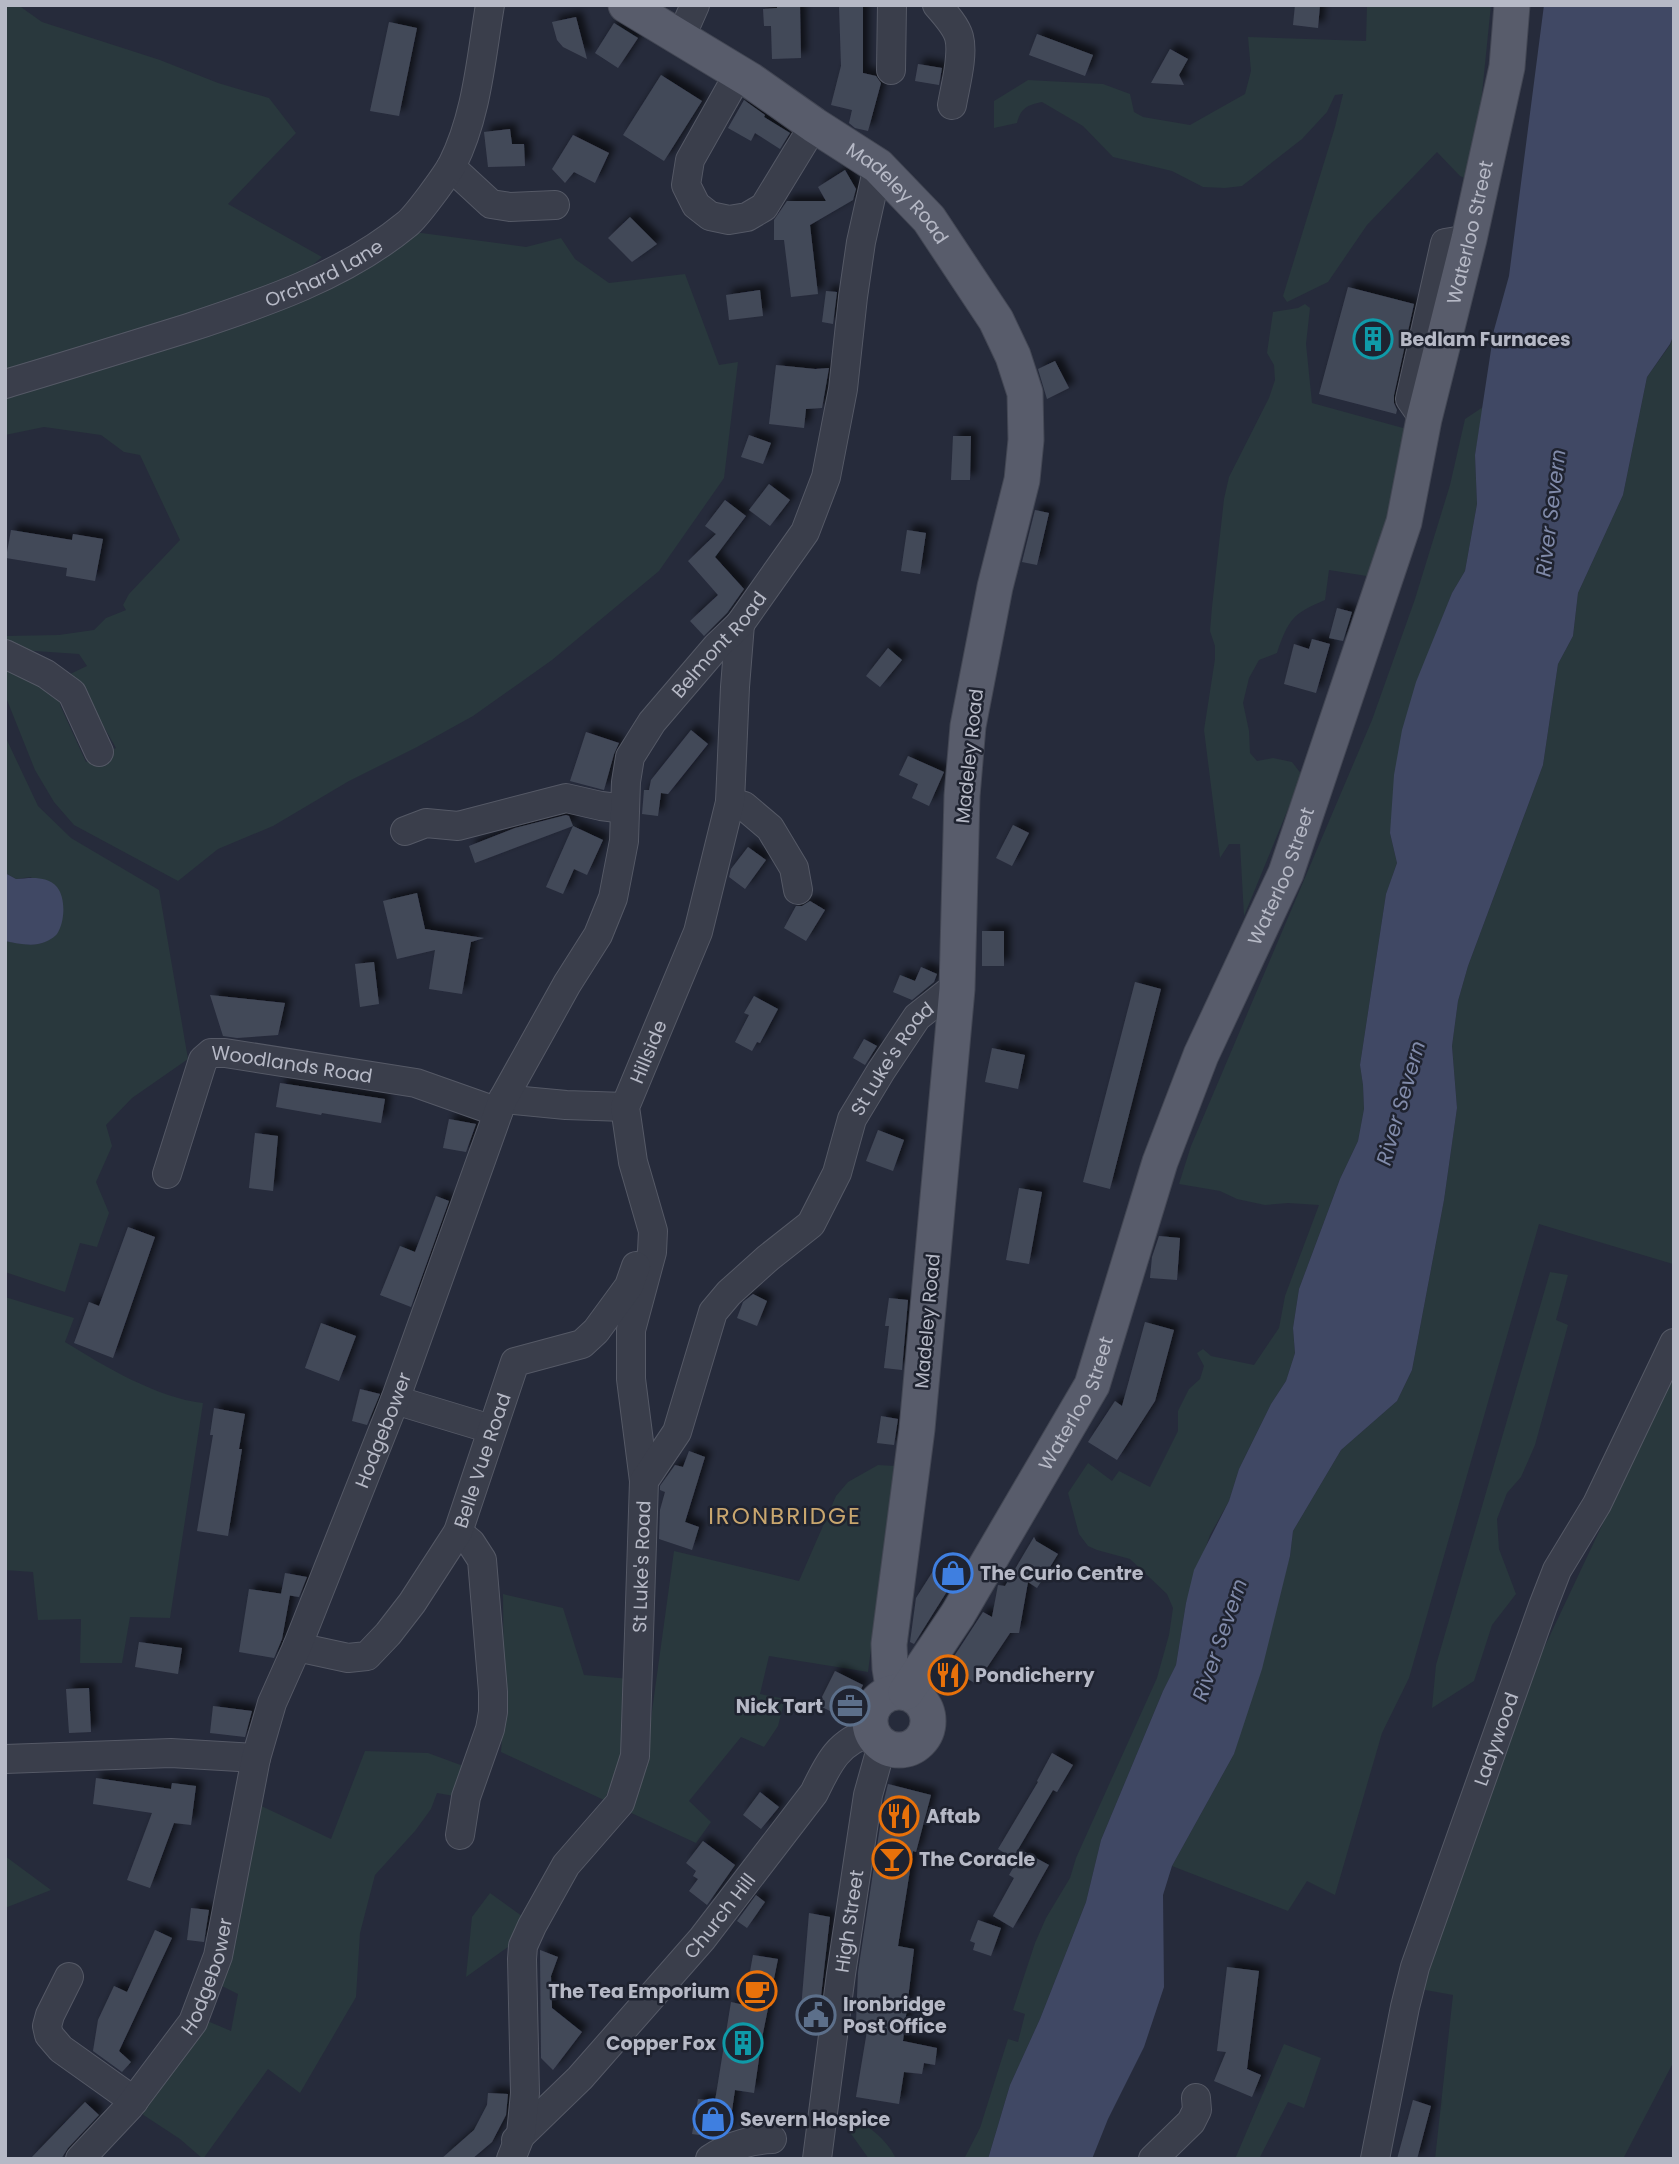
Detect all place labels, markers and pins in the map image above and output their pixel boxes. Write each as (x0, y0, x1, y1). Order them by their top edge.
building icon: Bedlam Furnaces (1352, 318, 1394, 360)
place label: Bedlam Furnaces (1400, 326, 1571, 353)
shop icon: The Curio Centre (932, 1552, 974, 1594)
place label: The Curio Centre (980, 1560, 1144, 1587)
restaurant icon: Pondicherry (927, 1654, 969, 1696)
place label: Pondicherry (975, 1662, 1096, 1689)
office icon: Nick Tart (829, 1685, 871, 1727)
place label: Nick Tart (736, 1693, 823, 1720)
restaurant icon: Aftab (878, 1795, 920, 1837)
place label: Aftab (926, 1803, 980, 1830)
bar icon: The Coracle (871, 1838, 913, 1880)
place label: The Coracle (919, 1846, 1035, 1873)
cafe icon: The Tea Emporium (736, 1970, 778, 2012)
place label: The Tea Emporium (548, 1978, 730, 2005)
place label: Ironbridge Post Office (843, 1991, 947, 2040)
public building icon: Ironbridge Post Office (795, 1994, 837, 2036)
building icon: Copper Fox (722, 2022, 764, 2064)
place label: Copper Fox (606, 2030, 717, 2057)
shop icon: Severn Hospice (692, 2098, 734, 2140)
place label: Severn Hospice (740, 2106, 891, 2133)

